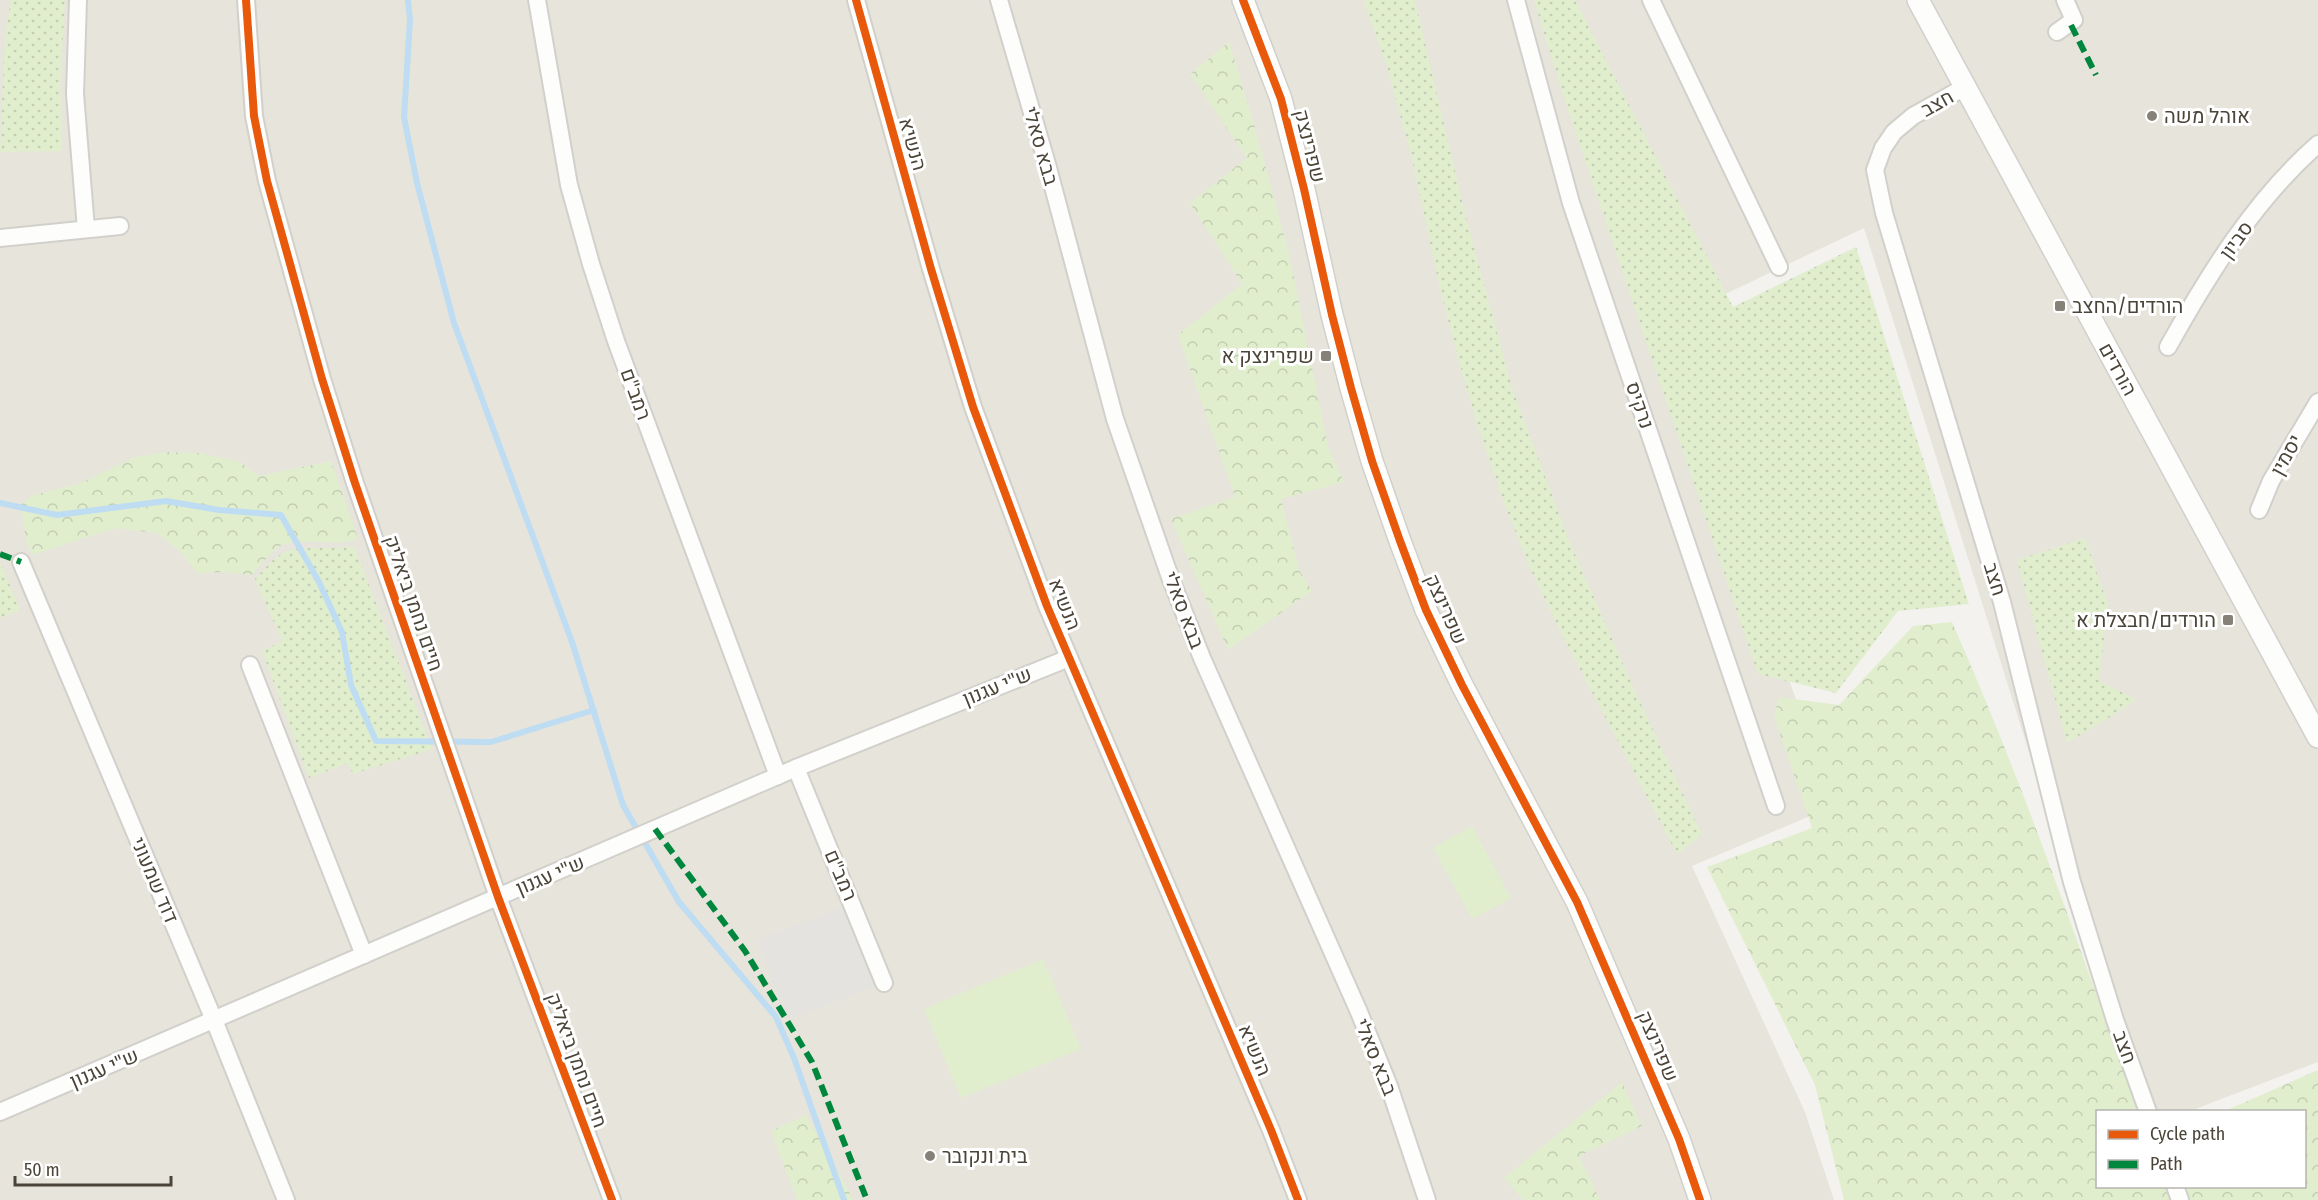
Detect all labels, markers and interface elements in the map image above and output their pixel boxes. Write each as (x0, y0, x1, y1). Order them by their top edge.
street label: חצב (1916, 84, 1958, 122)
street label: בבא סאלי (1018, 104, 1064, 188)
place label: אוהל משה (2164, 104, 2250, 128)
street label: שפרינצק (1289, 107, 1331, 185)
marker: אוהל משה (2145, 109, 2159, 123)
street label: הנשיא (894, 115, 932, 173)
street label: סביון (2214, 216, 2258, 264)
place label: הורדים/החצב (2072, 294, 2183, 318)
marker: הורדים/החצב (2053, 299, 2067, 313)
street label: הורדים (2094, 338, 2142, 400)
place label: שפרינצק א (1222, 344, 1314, 368)
marker: שפרינצק א (1319, 349, 1333, 363)
street label: רמב"ם (616, 365, 656, 423)
street label: נרקיס (1621, 378, 1659, 432)
street label: יסמין (2265, 430, 2307, 480)
street label: חיים נחמן ביאליק (379, 532, 449, 674)
street label: חצב (1979, 559, 2011, 599)
street label: בבא סאלי (1158, 568, 1210, 652)
street label: שפרינצק (1420, 570, 1472, 648)
street label: הנשיא (1044, 575, 1086, 633)
place label: הורדים/חבצלת א (2076, 608, 2216, 632)
marker: הורדים/חבצלת א (2221, 613, 2235, 627)
street label: ש"י עגנון (959, 661, 1035, 711)
street label: דוד שמעוני (126, 834, 184, 926)
street label: רמב"ם (820, 846, 862, 904)
street label: ש"י עגנון (512, 850, 588, 900)
street label: חיים נחמן ביאליק (541, 989, 613, 1131)
street label: שפרינצק (1632, 1007, 1684, 1085)
street label: בבא סאלי (1350, 1015, 1402, 1099)
street label: הנשיא (1233, 1021, 1277, 1079)
street label: חצב (2108, 1027, 2142, 1067)
street label: ש"י עגנון (66, 1043, 142, 1093)
legend (2096, 1110, 2306, 1188)
text: Cycle path (2150, 1123, 2225, 1145)
place label: בית ונקובר (942, 1144, 1028, 1168)
scale bar (15, 1149, 171, 1187)
marker: בית ונקובר (923, 1149, 937, 1163)
text: Path (2150, 1153, 2183, 1175)
text: 50 m (24, 1159, 60, 1181)

